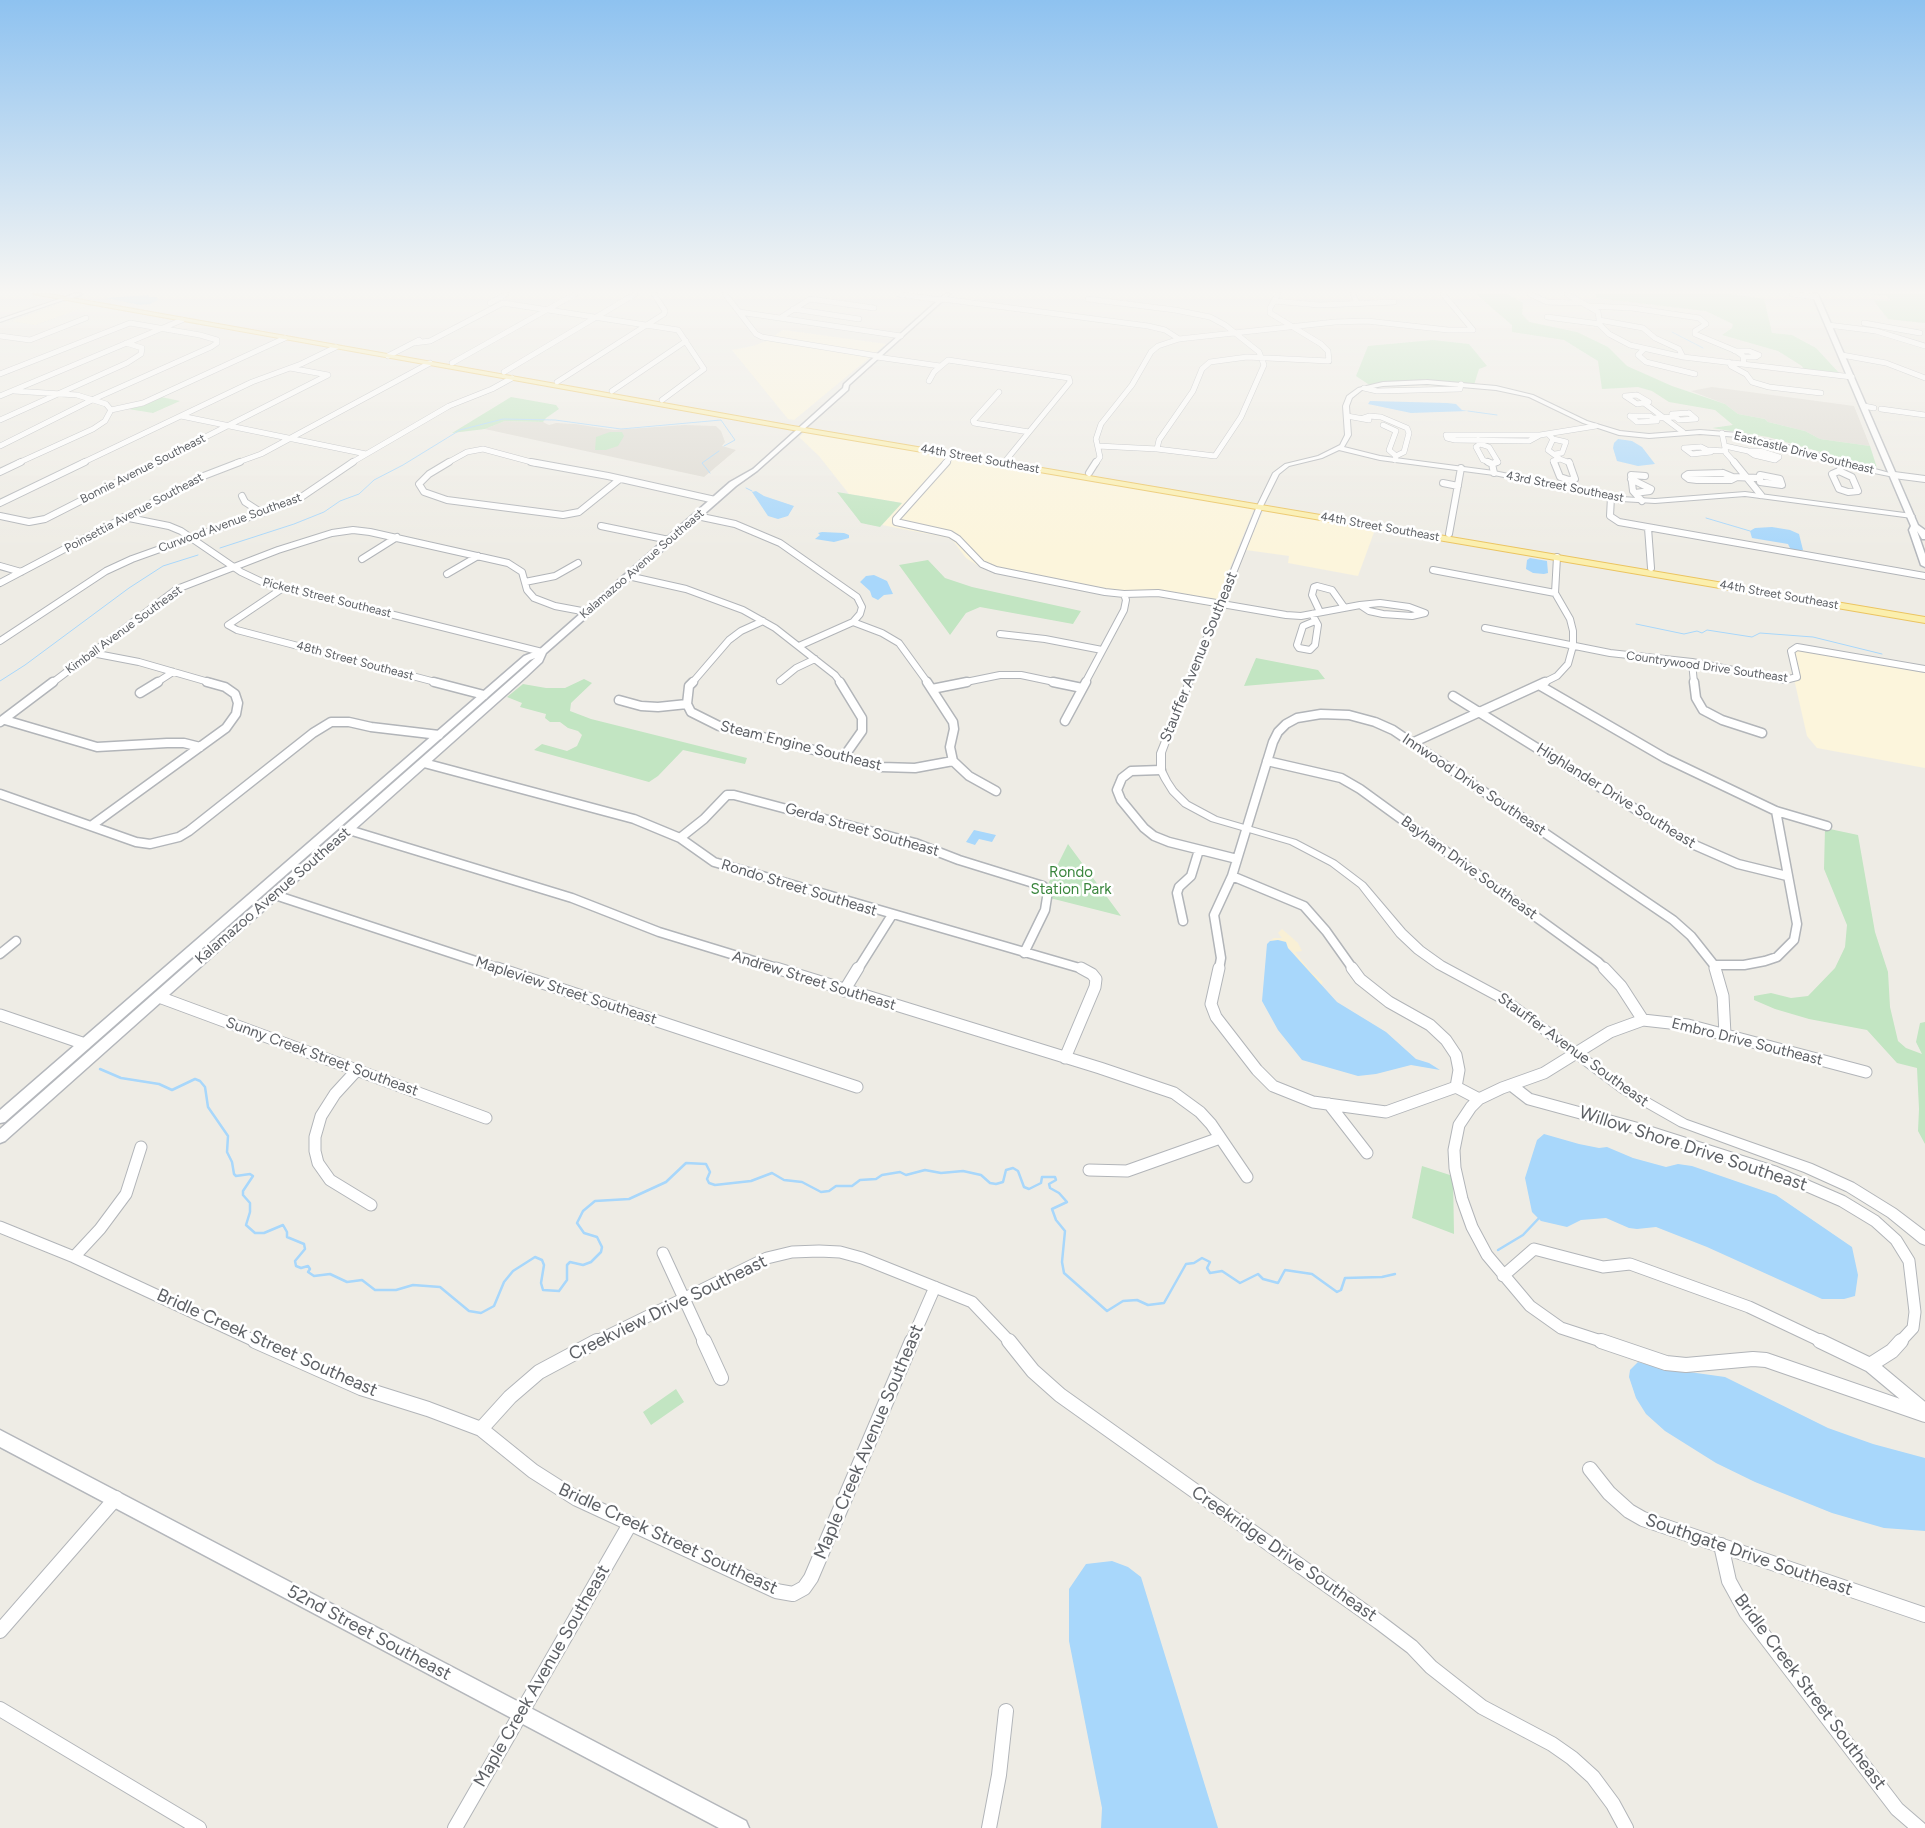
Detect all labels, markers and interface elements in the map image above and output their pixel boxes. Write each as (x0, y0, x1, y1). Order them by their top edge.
street label: Eastcastle Drive Southeast (1732, 429, 1876, 477)
street label: Bonnie Avenue Southeast (78, 431, 208, 507)
street label: 44th Street Southeast (919, 441, 1041, 477)
street label: 43rd Street Southeast (1505, 469, 1625, 505)
street label: Poinsettia Avenue Southeast (62, 470, 206, 556)
street label: Curwood Avenue Southeast (157, 490, 303, 556)
street label: Kalamazoo Avenue Southeast (577, 506, 707, 622)
street label: 44th Street Southeast (1319, 509, 1441, 545)
street label: Stauffer Avenue Southeast (1157, 569, 1241, 745)
street label: Pickett Street Southeast (261, 575, 393, 621)
street label: 44th Street Southeast (1718, 577, 1840, 613)
street label: Kimball Avenue Southeast (63, 583, 185, 677)
street label: 48th Street Southeast (295, 638, 415, 684)
street label: Countrywood Drive Southeast (1625, 649, 1789, 685)
street label: Steam Engine Southeast (718, 717, 884, 775)
street label: Innwood Drive Southeast (1399, 730, 1549, 840)
street label: Highlander Drive Southeast (1533, 740, 1699, 852)
street label: Gerda Street Southeast (783, 799, 941, 861)
street label: Bayham Drive Southeast (1397, 812, 1541, 924)
street label: Kalamazoo Avenue Southeast (192, 824, 354, 968)
street label: Rondo Street Southeast (719, 856, 879, 920)
park label: Rondo Station Park (1031, 864, 1111, 899)
street label: Andrew Street Southeast (730, 947, 898, 1015)
street label: Mapleview Street Southeast (473, 953, 659, 1029)
street label: Stauffer Avenue Southeast (1494, 989, 1652, 1111)
street label: Sunny Creek Street Southeast (223, 1014, 421, 1100)
street label: Embro Drive Southeast (1670, 1015, 1824, 1069)
street label: Willow Shore Drive Southeast (1576, 1102, 1810, 1196)
street label: Creekview Drive Southeast (565, 1251, 771, 1365)
street label: Bridle Creek Street Southeast (153, 1284, 381, 1402)
street label: Maple Creek Avenue Southeast (810, 1321, 928, 1563)
street label: Bridle Creek Street Southeast (555, 1479, 781, 1599)
street label: Creekridge Drive Southeast (1187, 1482, 1381, 1626)
street label: Southgate Drive Southeast (1643, 1509, 1855, 1601)
street label: Maple Creek Avenue Southeast (469, 1561, 615, 1791)
street label: 52nd Street Southeast (283, 1581, 455, 1685)
street label: Bridle Creek Street Southeast (1729, 1590, 1891, 1794)

